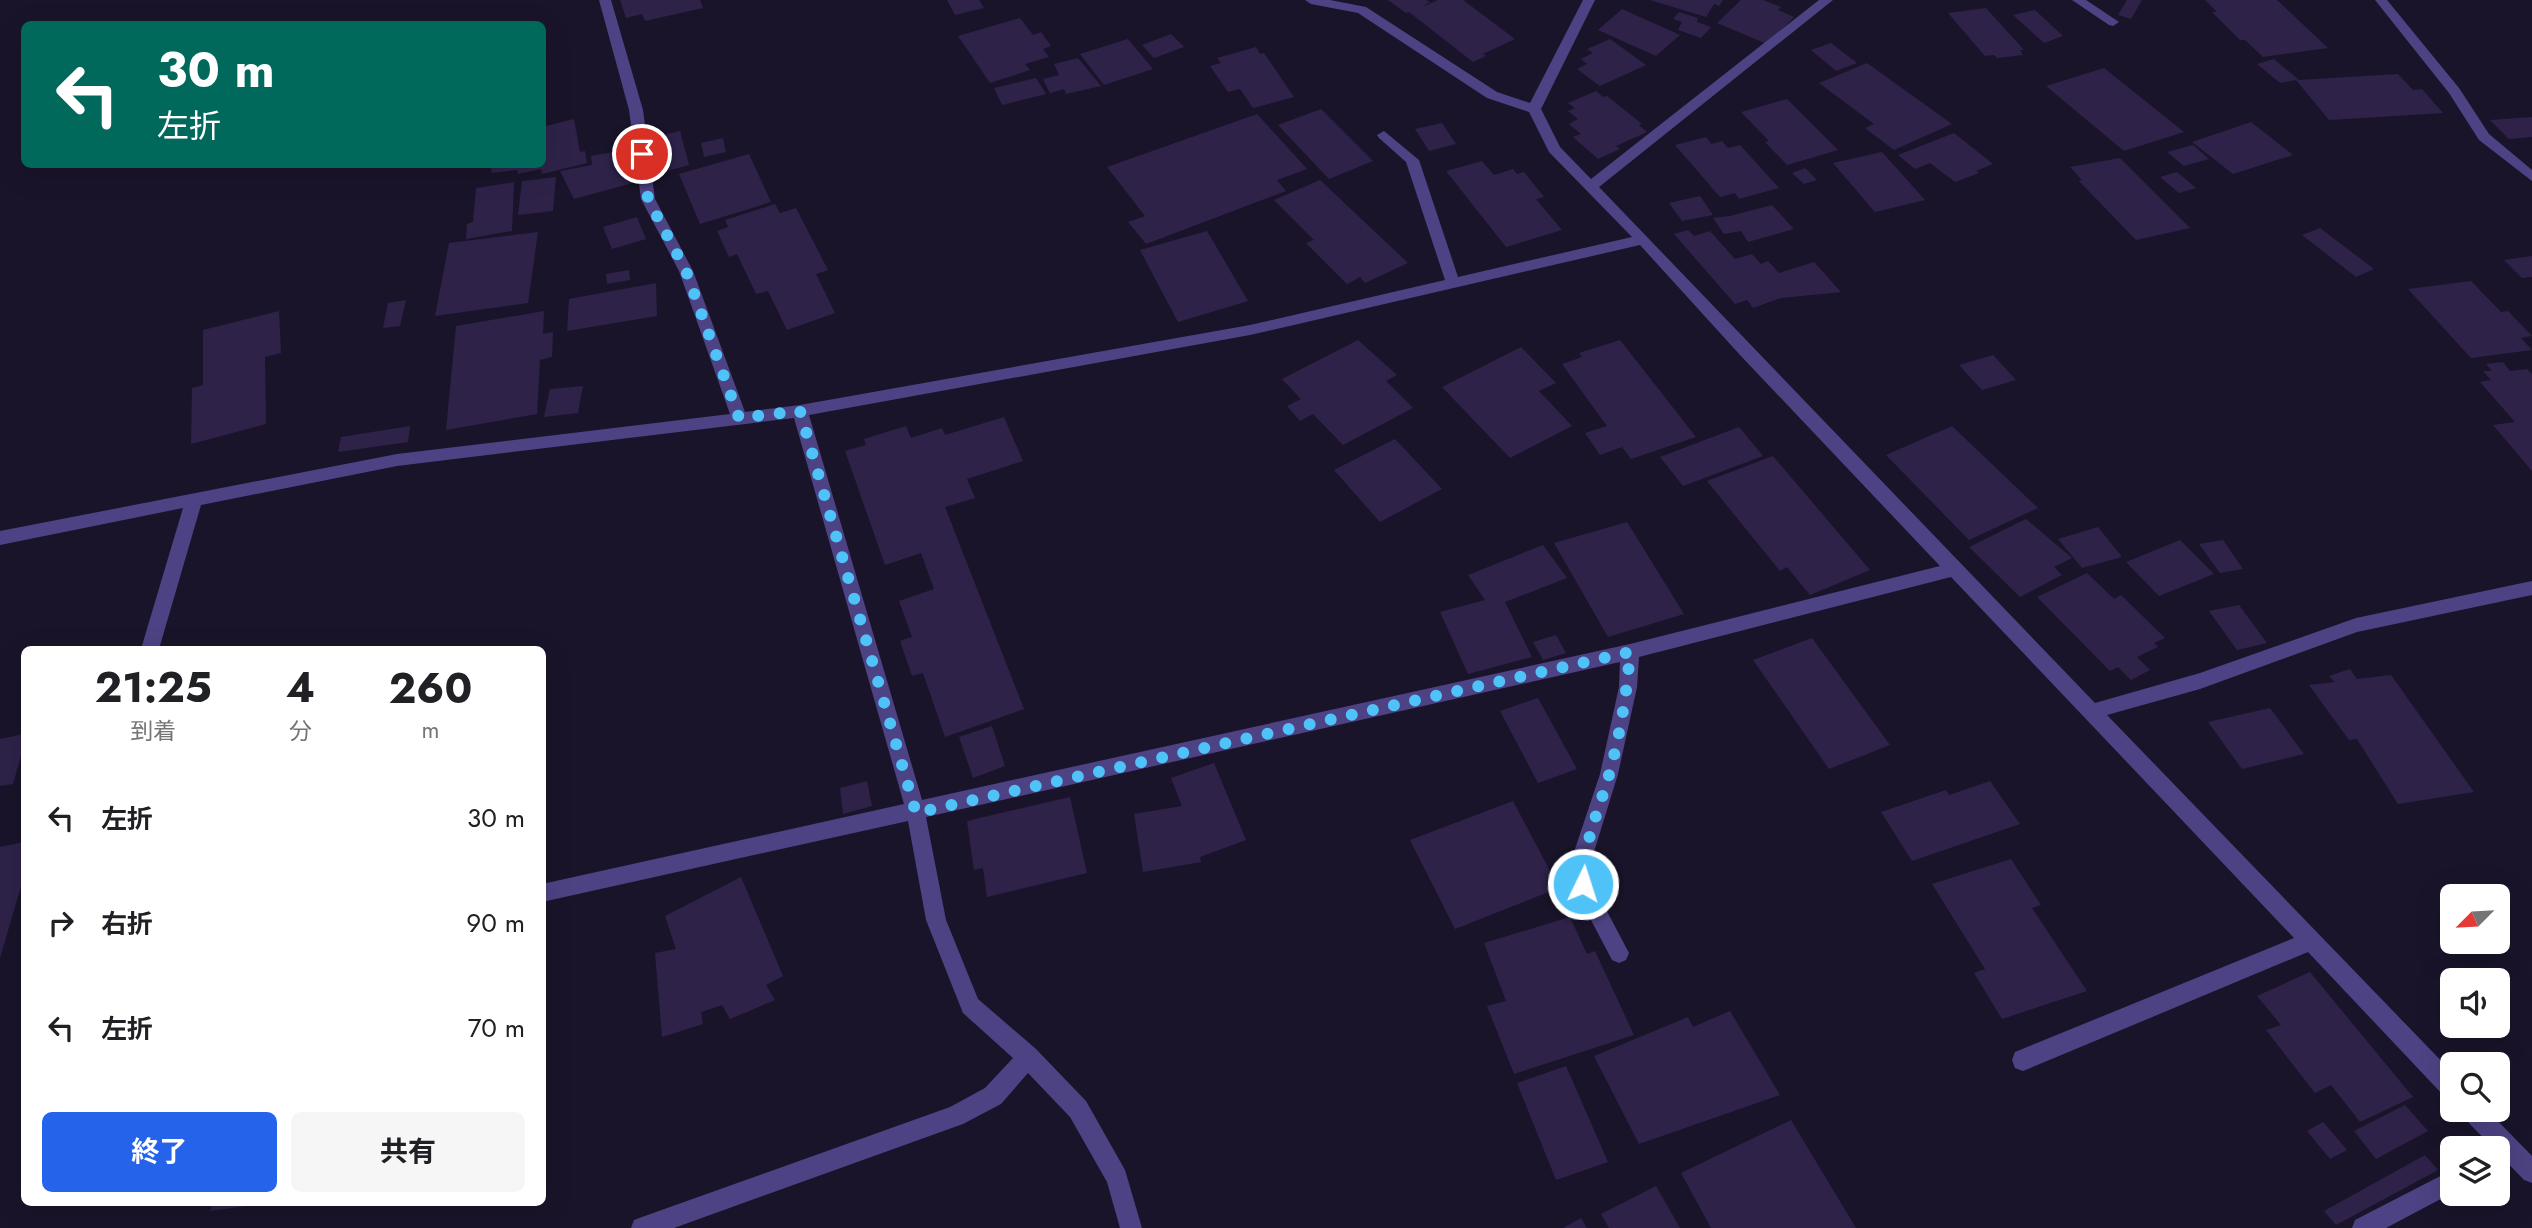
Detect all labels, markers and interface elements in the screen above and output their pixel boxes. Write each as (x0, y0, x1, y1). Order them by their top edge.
text: 30 m (157, 35, 275, 105)
icon: left (42, 49, 133, 140)
text: 左折 (157, 103, 221, 149)
pin (612, 124, 672, 184)
icon: arrive (623, 135, 661, 173)
text: 21:25 (95, 657, 212, 718)
text: 4 (286, 657, 315, 718)
text: 260 (389, 658, 472, 719)
text: m (421, 713, 439, 747)
text: 到着 (130, 714, 176, 748)
text: 分 (289, 714, 312, 748)
icon: left (42, 799, 80, 837)
text: 30 m (467, 799, 525, 837)
text: 左折 (101, 800, 153, 838)
position arrow (1546, 847, 1620, 921)
north arrow (2440, 884, 2510, 954)
map controls (2440, 884, 2510, 1206)
icon: right (42, 904, 80, 942)
text: 90 m (466, 904, 525, 942)
text: 右折 (101, 905, 153, 943)
button: sound (2440, 968, 2510, 1038)
icon: left (42, 1009, 80, 1047)
text: 70 m (468, 1009, 525, 1047)
text: 左折 (101, 1010, 153, 1048)
button: search (2440, 1052, 2510, 1122)
button: 終了 (42, 1112, 277, 1192)
button: 共有 (291, 1112, 525, 1192)
button: layers (2440, 1136, 2510, 1206)

